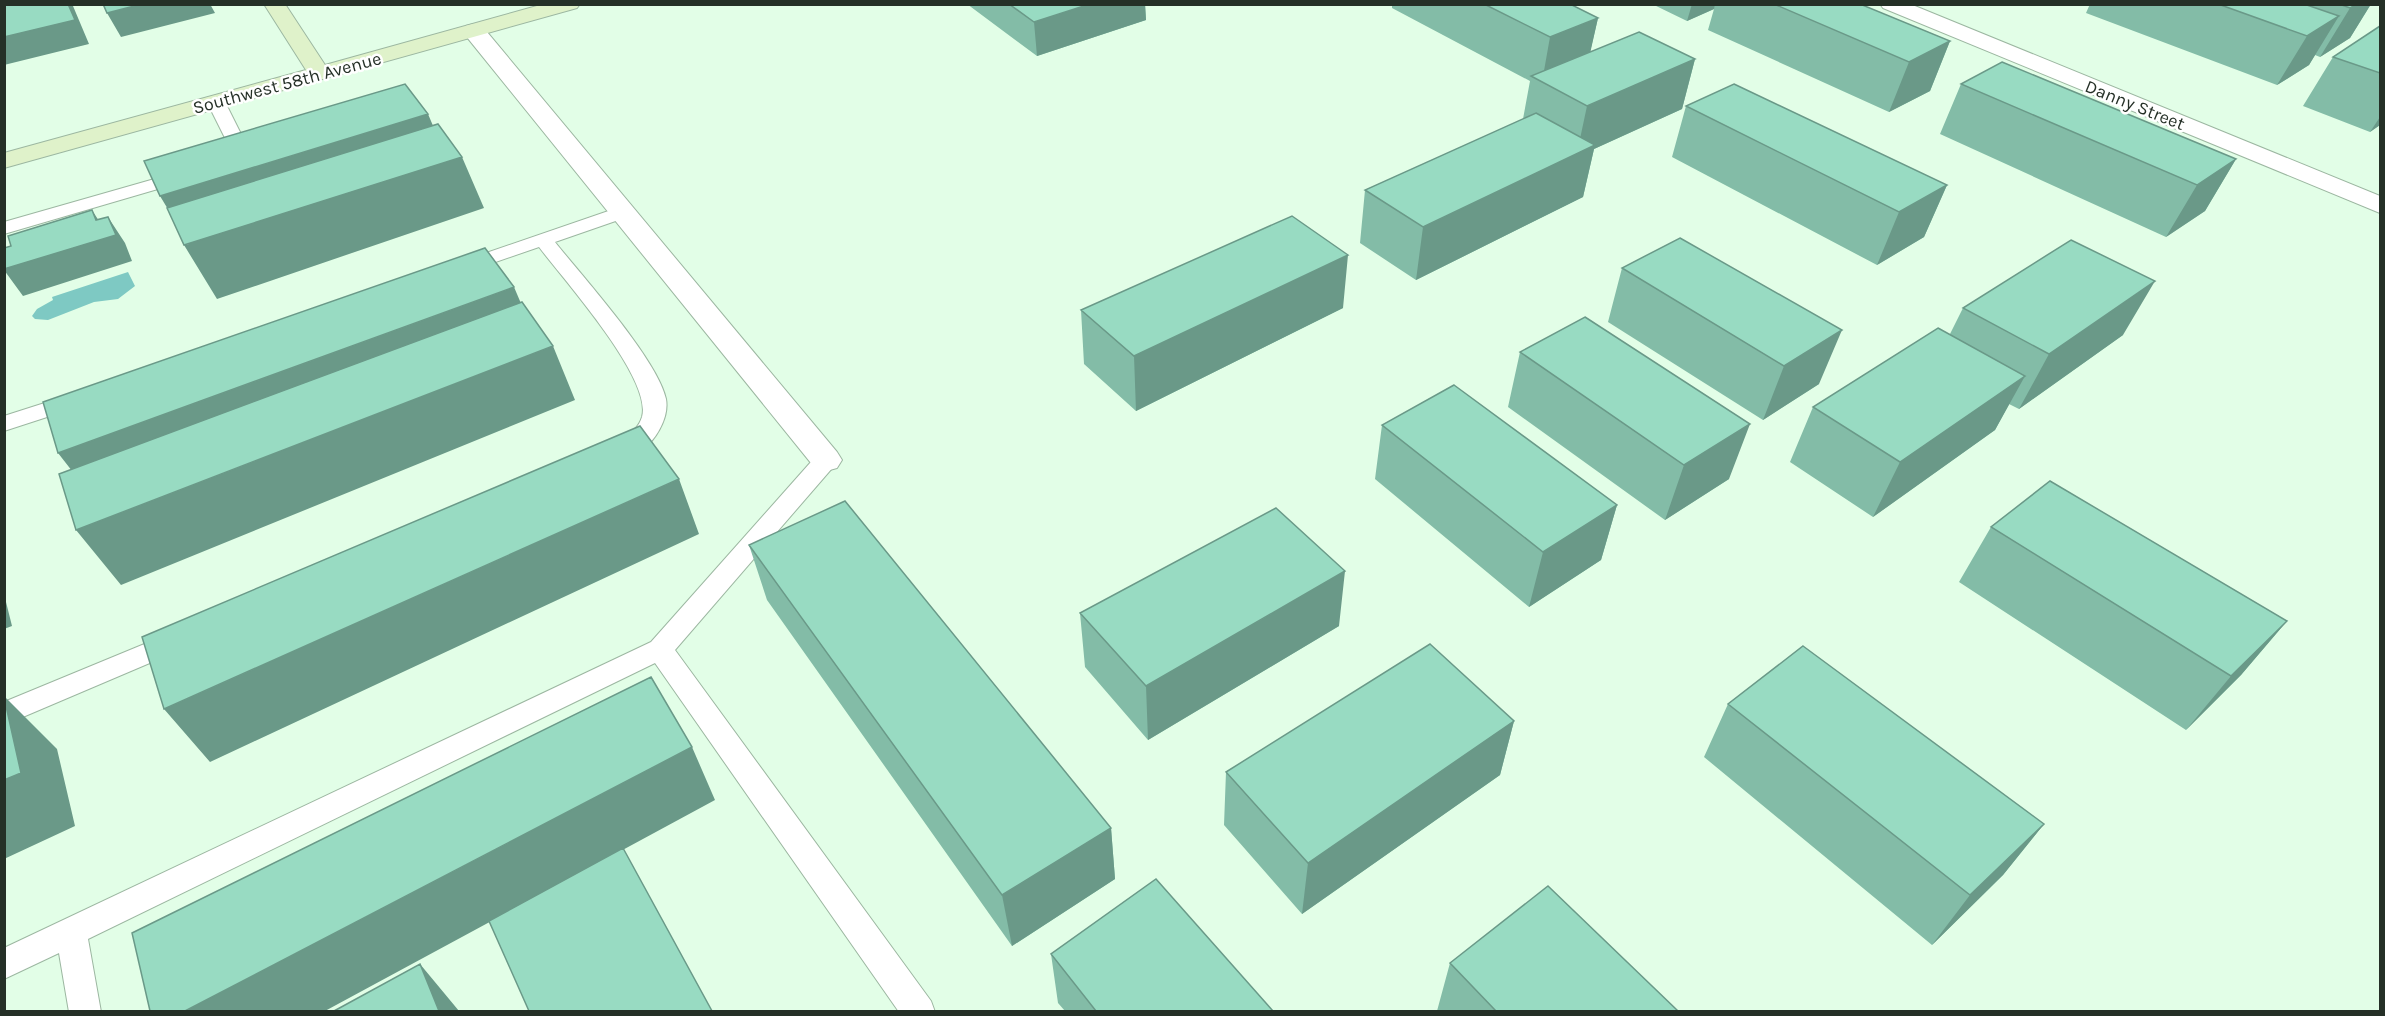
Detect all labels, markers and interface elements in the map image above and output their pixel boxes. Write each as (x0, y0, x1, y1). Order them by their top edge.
street label: Southwest 58th Avenue (190, 47, 384, 119)
street label: Danny Street (2082, 75, 2188, 135)

